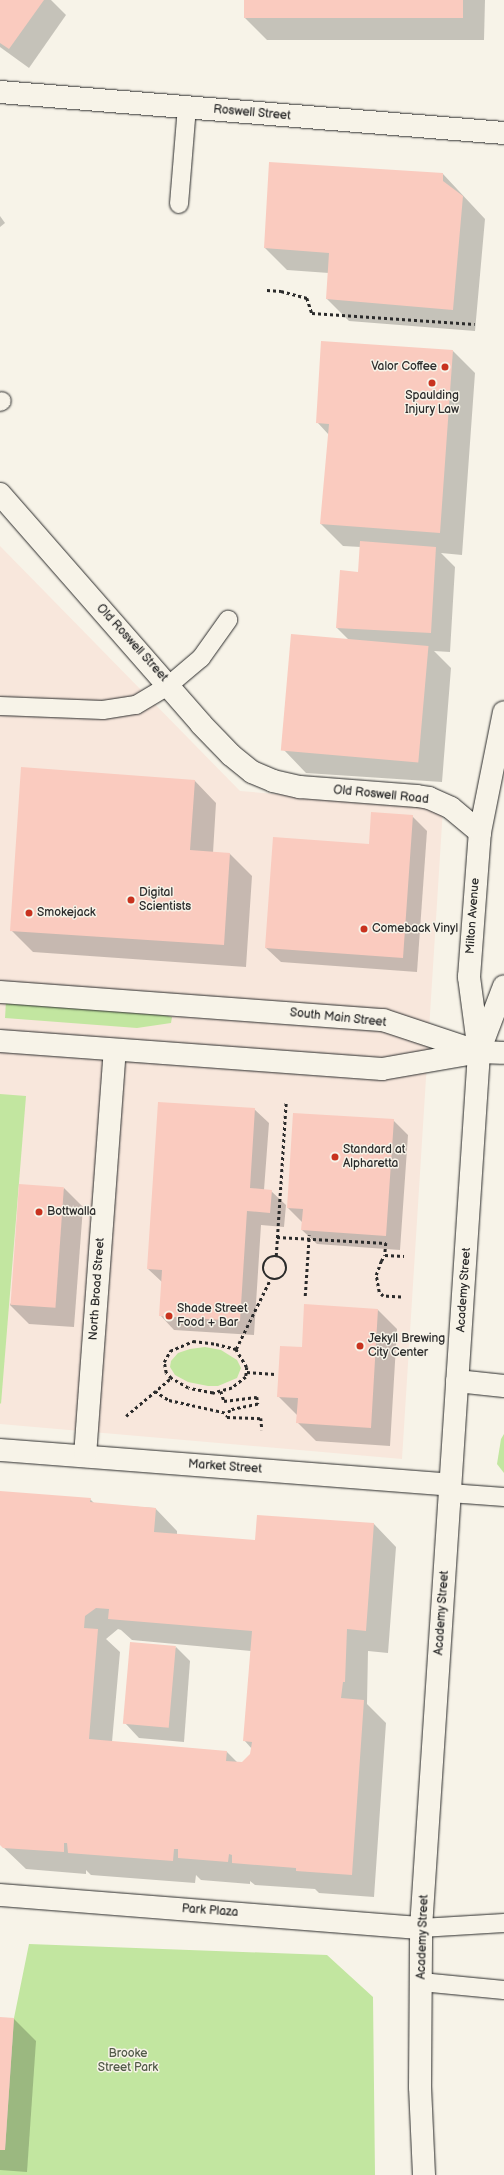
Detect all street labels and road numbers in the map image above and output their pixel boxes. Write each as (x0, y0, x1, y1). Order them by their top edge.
street label: Roswell Street (213, 102, 291, 124)
street label: Old Roswell Street (93, 601, 171, 685)
street label: Old Roswell Road (333, 783, 429, 807)
street label: Milton Avenue (463, 877, 483, 955)
street label: South Main Street (289, 1006, 387, 1030)
street label: North Broad Street (86, 1237, 108, 1341)
street label: Academy Street (454, 1247, 474, 1333)
street label: Market Street (188, 1457, 262, 1477)
street label: Academy Street (432, 1570, 452, 1656)
street label: Academy Street (414, 1894, 432, 1980)
street label: Park Plaza (181, 1902, 239, 1920)

